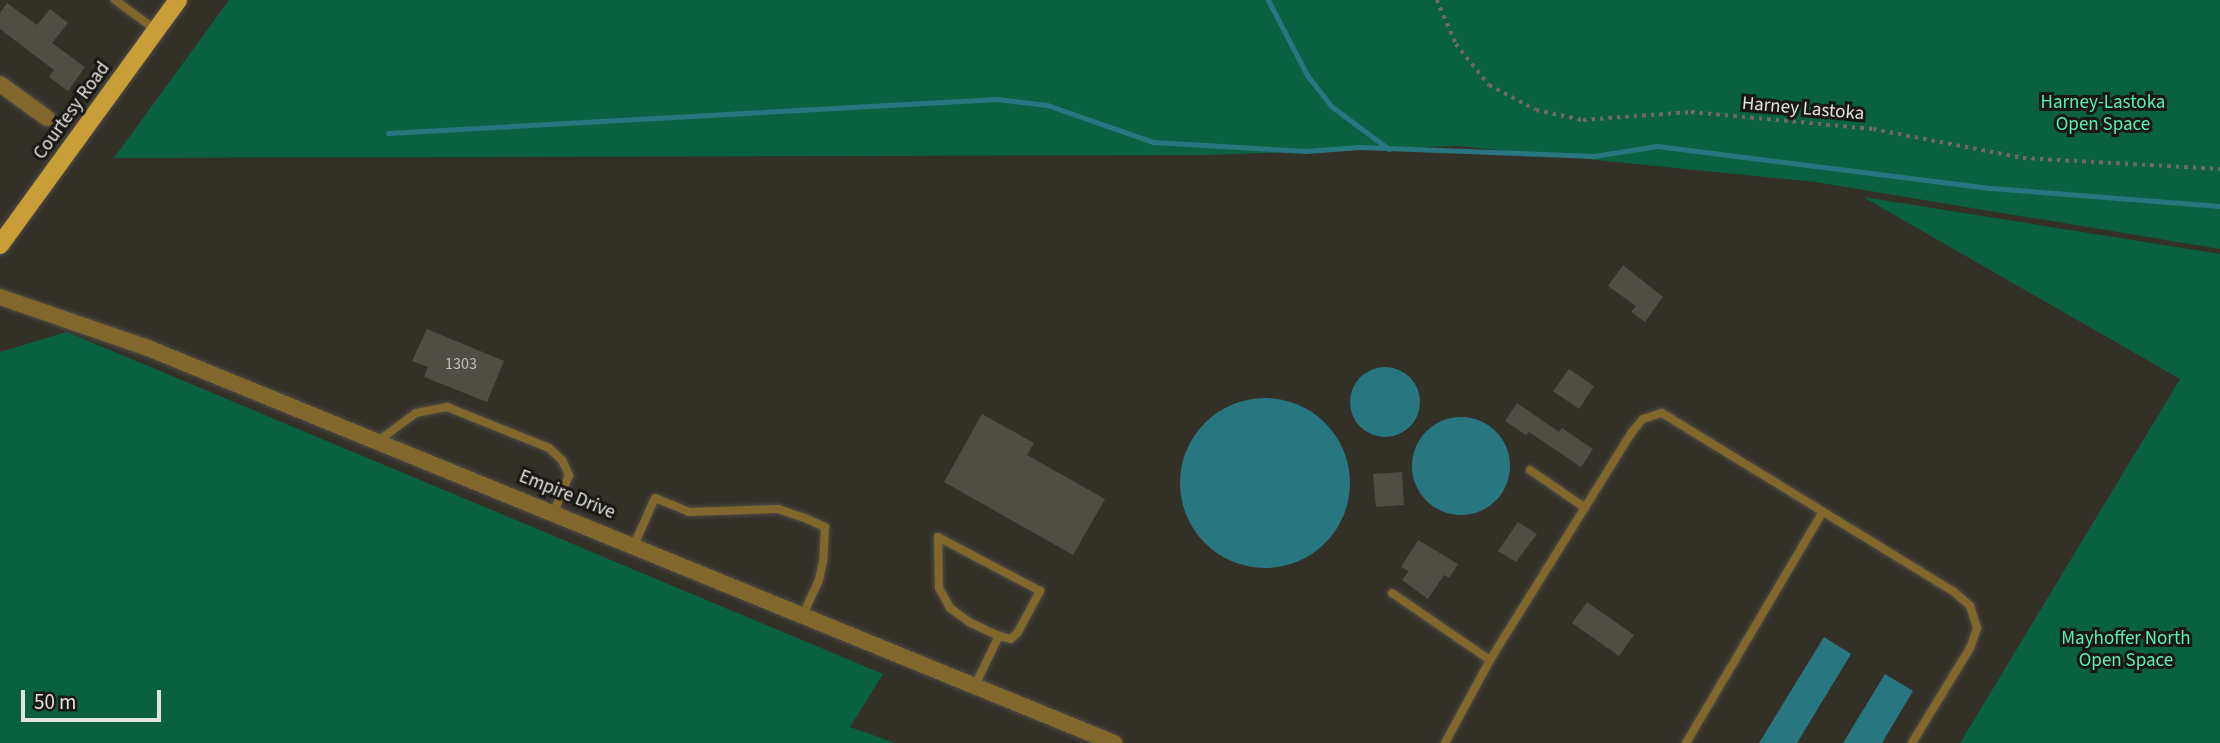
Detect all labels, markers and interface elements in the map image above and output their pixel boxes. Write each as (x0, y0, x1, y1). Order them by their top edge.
street label: Courtesy Road (29, 58, 115, 164)
street label: Harney Lastoka (1741, 92, 1865, 126)
park label: Harney-Lastoka Open Space (2041, 92, 2165, 136)
house number: 1303 (445, 354, 477, 374)
street label: Empire Drive (516, 465, 618, 525)
park label: Mayhoffer North Open Space (2061, 628, 2191, 672)
scale bar (24, 676, 164, 720)
text: 50 m (34, 687, 76, 717)

